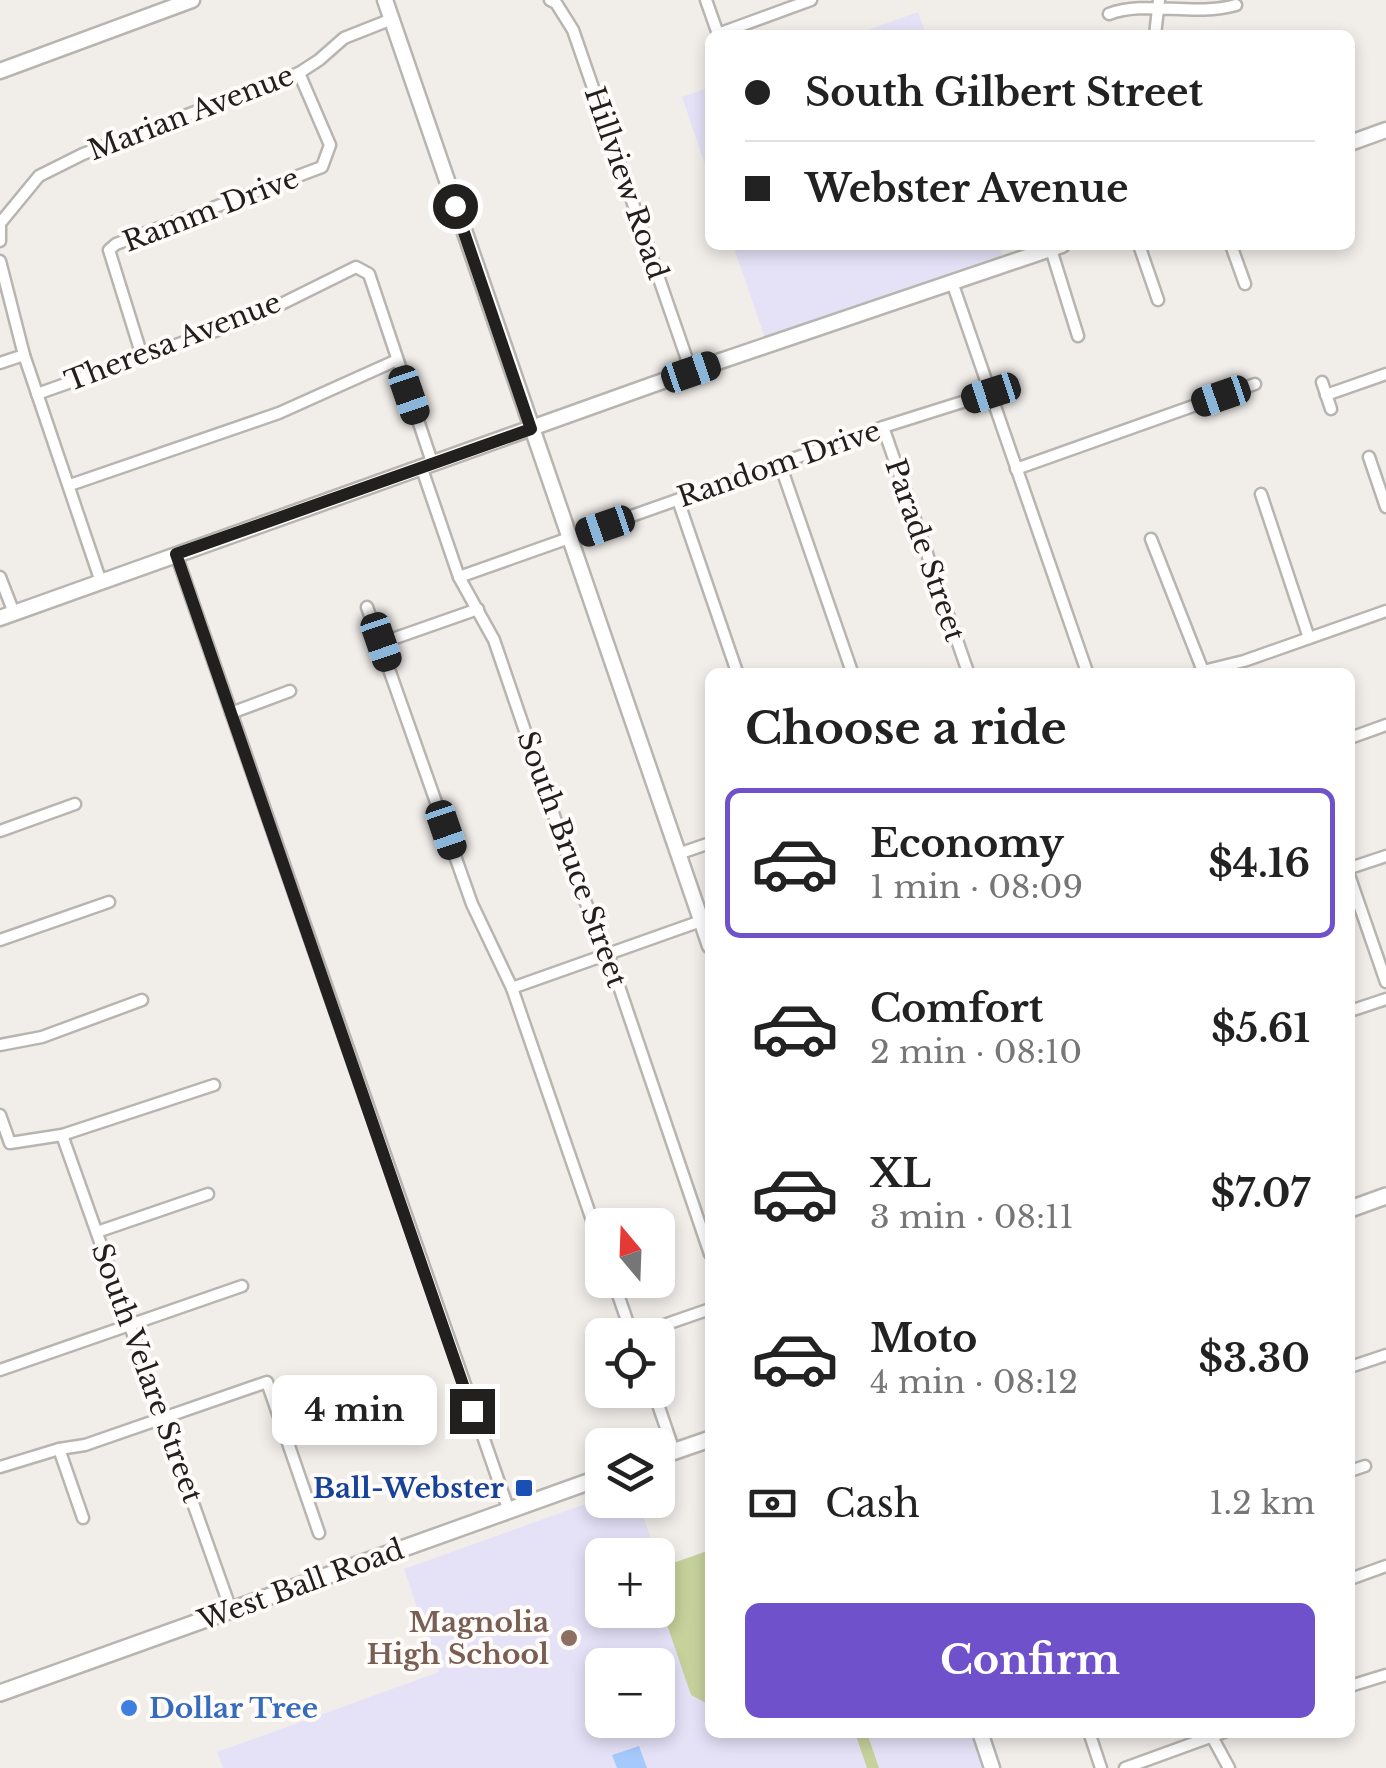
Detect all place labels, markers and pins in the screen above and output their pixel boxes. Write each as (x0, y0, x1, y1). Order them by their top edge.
place label: Ball-Webster (313, 1471, 504, 1506)
marker: Ball-Webster (513, 1477, 535, 1499)
place label: Magnolia High School (367, 1605, 549, 1672)
marker: Magnolia High School (558, 1627, 580, 1649)
place label: Dollar Tree (149, 1691, 318, 1726)
marker: Dollar Tree (118, 1697, 140, 1719)

